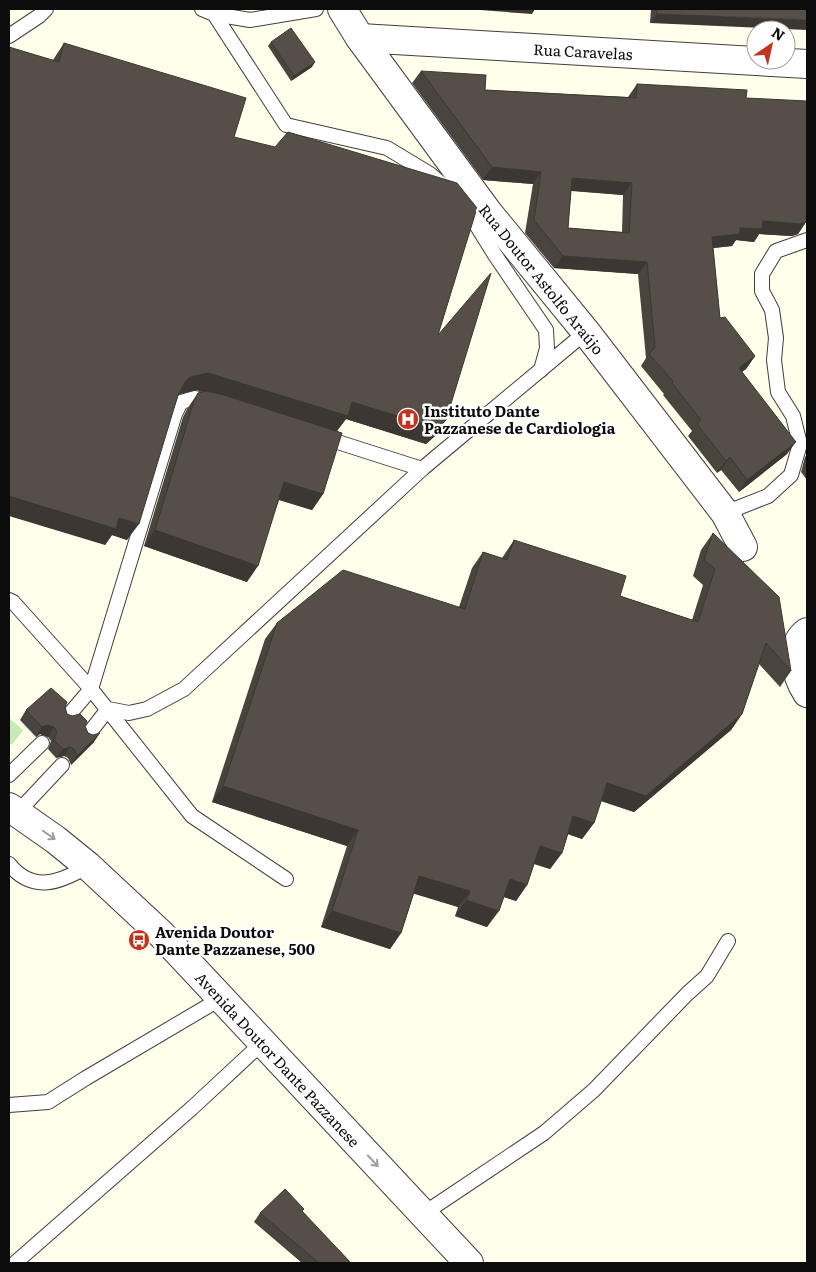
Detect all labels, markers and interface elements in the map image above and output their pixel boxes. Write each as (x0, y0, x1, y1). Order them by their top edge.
north arrow (746, 20, 796, 70)
text: N (768, 22, 789, 45)
street label: Rua Caravelas (533, 37, 633, 65)
street label: Rua Doutor Astolfo Araújo (474, 199, 610, 359)
place label: Instituto Dante Pazzanese de Cardiologia (424, 399, 616, 439)
hospital icon: Instituto Dante Pazzanese de Cardiologia (396, 407, 420, 431)
one-way arrow (42, 830, 56, 840)
place label: Avenida Doutor Dante Pazzanese, 500 (155, 920, 315, 960)
bus stop icon: Avenida Doutor Dante Pazzanese, 500 (127, 928, 151, 952)
street label: Avenida Doutor Dante Pazzanese (190, 966, 366, 1152)
one-way arrow (367, 1154, 379, 1167)

